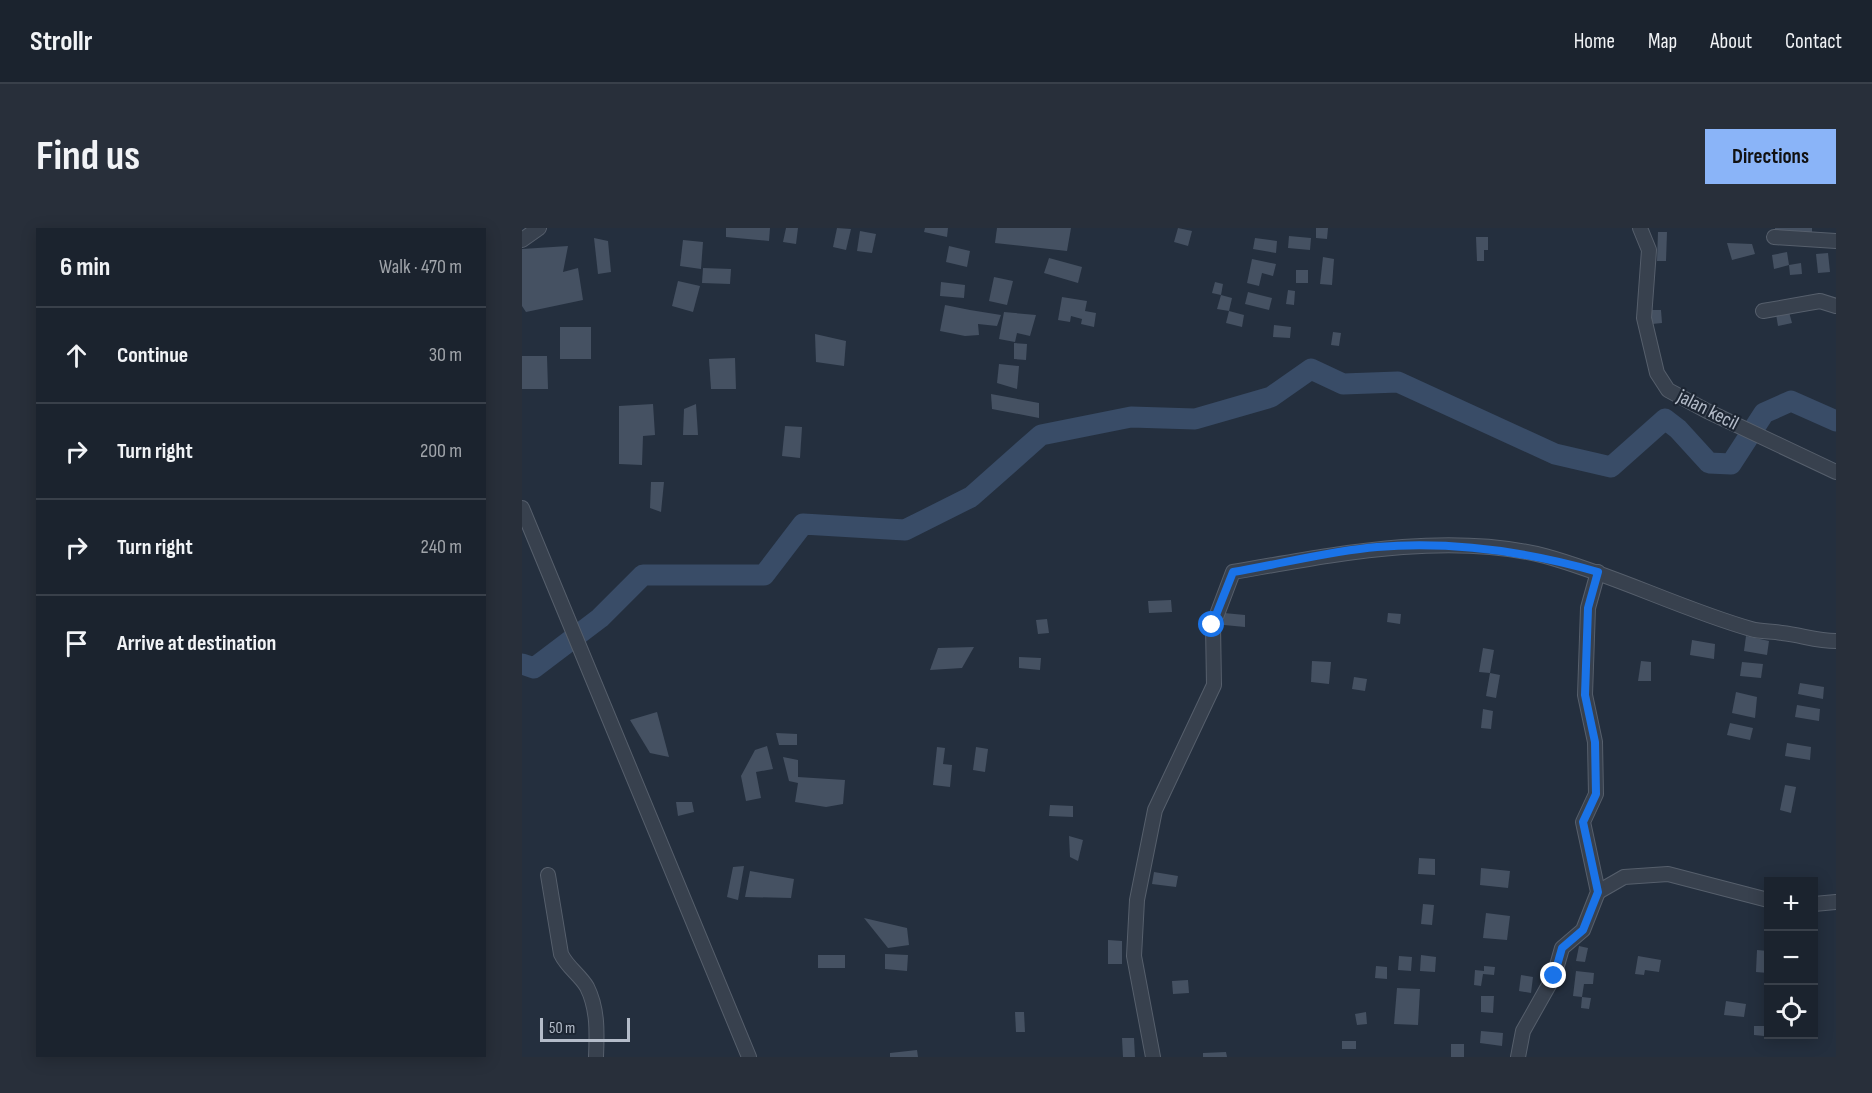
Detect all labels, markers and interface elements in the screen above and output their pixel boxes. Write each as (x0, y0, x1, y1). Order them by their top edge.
text: Strollr (30, 25, 92, 58)
text: Home (1574, 29, 1615, 54)
text: Map (1648, 29, 1677, 54)
text: About (1710, 29, 1752, 54)
text: Contact (1785, 29, 1842, 54)
button: Directions (1705, 129, 1836, 184)
text: Find us (36, 131, 140, 182)
text: 6 min (60, 252, 110, 283)
text: Walk · 470 m (379, 255, 462, 279)
icon: ahead (60, 339, 93, 372)
text: Continue (117, 342, 188, 369)
text: 30 m (429, 343, 462, 367)
street label: jalan kecil (1673, 384, 1743, 436)
icon: right (60, 435, 93, 468)
text: Turn right (117, 438, 193, 465)
text: 200 m (420, 439, 462, 463)
icon: right (60, 531, 93, 564)
text: Turn right (117, 534, 193, 561)
text: 240 m (421, 535, 462, 559)
route start (1198, 611, 1224, 637)
icon: arrive (60, 627, 93, 660)
text: Arrive at destination (117, 630, 276, 657)
map controls (1764, 877, 1818, 1039)
button: + (1764, 877, 1818, 931)
button: − (1764, 931, 1818, 985)
route end (1540, 962, 1566, 988)
button: locate (1764, 985, 1818, 1039)
scale bar (540, 1015, 630, 1042)
text: 50 m (549, 1019, 575, 1038)

